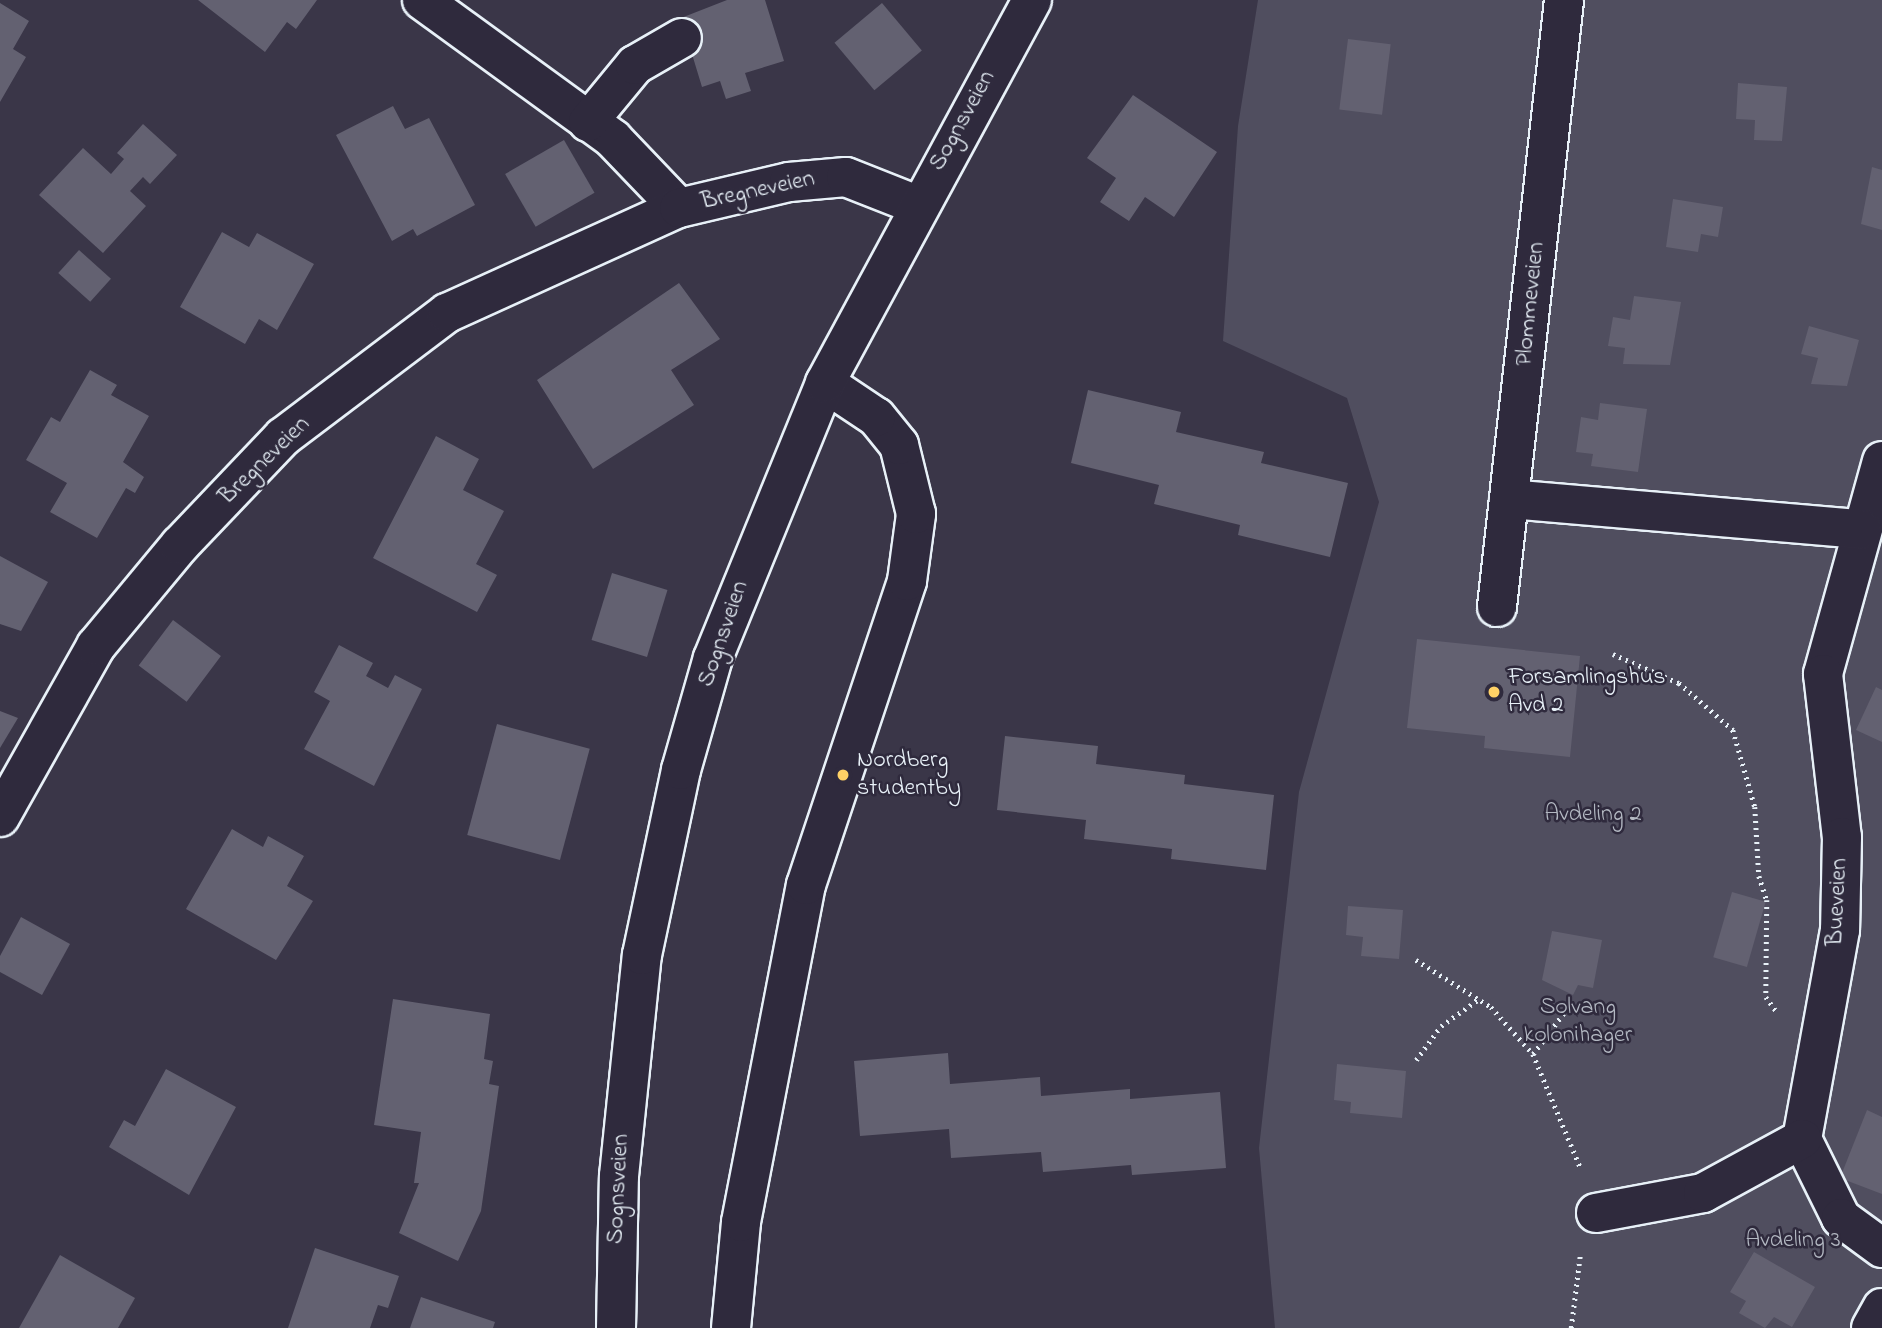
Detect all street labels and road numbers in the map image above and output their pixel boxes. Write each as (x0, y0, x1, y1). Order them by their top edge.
street label: Sognsveien (924, 66, 1002, 176)
street label: Bregneveien (699, 165, 817, 217)
street label: Plommeveien (1510, 241, 1552, 367)
street label: Bregneveien (214, 411, 316, 511)
street label: Sognsveien (692, 577, 756, 691)
street label: Bueveien (1821, 857, 1855, 947)
street label: Sognsveien (602, 1133, 636, 1245)

